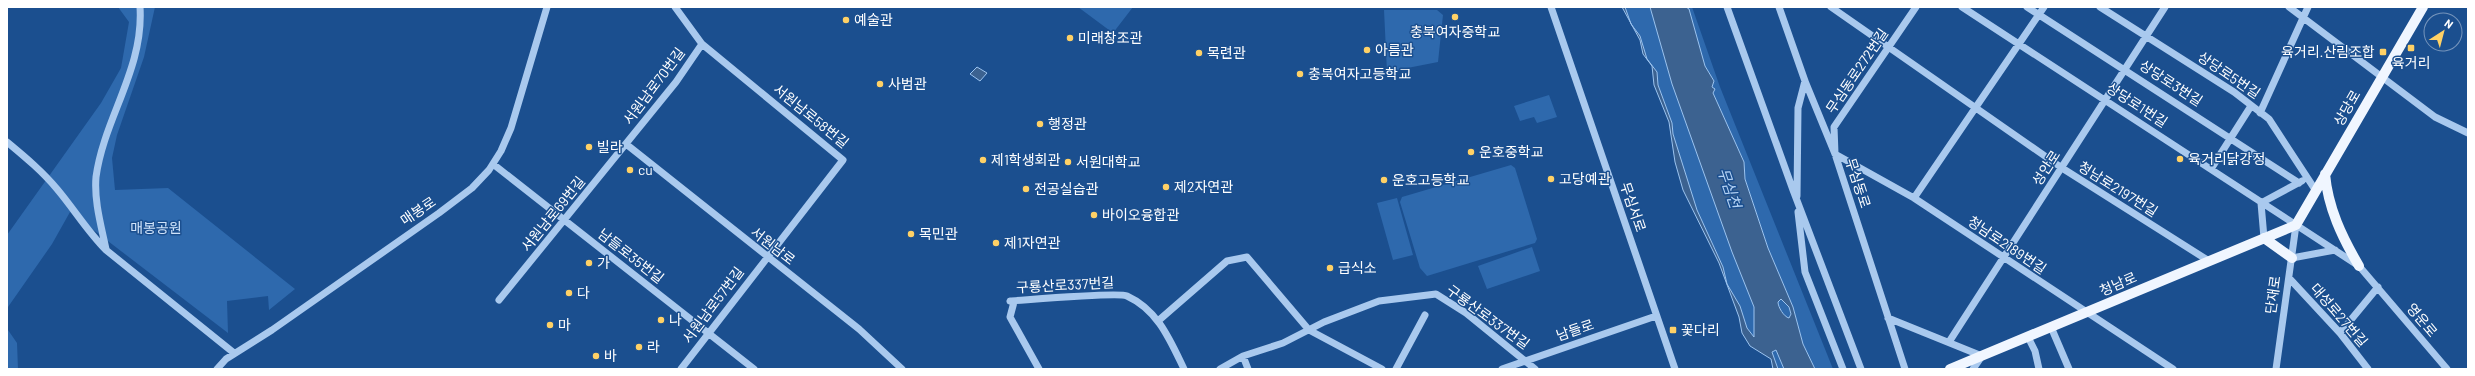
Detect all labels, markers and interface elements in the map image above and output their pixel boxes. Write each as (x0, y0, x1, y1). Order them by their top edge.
place label: 예술관 (854, 11, 893, 28)
marker: 충북여자중학교 (1450, 12, 1460, 22)
north arrow (2423, 12, 2463, 52)
marker: 예술관 (841, 15, 851, 25)
text: N (2442, 16, 2456, 31)
place label: 충북여자중학교 (1410, 23, 1500, 40)
street label: 무심동로272번길 (1822, 25, 1891, 116)
place label: 미래창조관 (1078, 29, 1143, 46)
marker: 미래창조관 (1065, 33, 1075, 43)
place label: 아름관 (1375, 41, 1414, 58)
place label: 육거리.산림조합 (2281, 43, 2375, 60)
marker: 육거리 (2406, 43, 2416, 53)
street label: 서원남로70번길 (619, 44, 688, 127)
place label: 목련관 (1207, 44, 1246, 61)
marker: 아름관 (1362, 45, 1372, 55)
marker: 육거리.산림조합 (2378, 47, 2388, 57)
marker: 목련관 (1194, 48, 1204, 58)
street label: 상당로5번길 (2195, 48, 2264, 102)
place label: 육거리 (2392, 54, 2430, 71)
street label: 상당로3번길 (2137, 56, 2206, 109)
place label: 충북여자고등학교 (1308, 65, 1411, 82)
marker: 충북여자고등학교 (1295, 69, 1305, 79)
place label: 사범관 (888, 75, 927, 92)
marker: 사범관 (875, 79, 885, 89)
street label: 상당로1번길 (2104, 79, 2171, 131)
street label: 서원남로58번길 (770, 80, 852, 151)
street label: 상당로 (2330, 87, 2364, 129)
place label: 행정관 (1048, 115, 1087, 132)
marker: 행정관 (1035, 119, 1045, 129)
place label: 빌라 (597, 138, 623, 155)
marker: 빌라 (584, 142, 594, 152)
place label: 운호중학교 (1479, 143, 1544, 160)
marker: 운호중학교 (1466, 147, 1476, 157)
street label: 성안로 (2028, 147, 2063, 189)
place label: 육거리닭강정 (2188, 150, 2265, 167)
place label: 제1학생회관 (991, 151, 1060, 168)
place label: 서원대학교 (1076, 153, 1141, 170)
marker: 육거리닭강정 (2175, 154, 2185, 164)
marker: 제1학생회관 (978, 155, 988, 165)
street label: 무심동로 (1842, 156, 1875, 210)
marker: 서원대학교 (1063, 157, 1073, 167)
street label: 청남로2197번길 (2075, 157, 2161, 220)
place label: cu (638, 161, 653, 178)
marker: cu (625, 165, 635, 175)
water label: 무심천 (1715, 165, 1746, 212)
place label: 고당예관 (1559, 170, 1611, 187)
place label: 운호고등학교 (1392, 171, 1469, 188)
street label: 서원남로69번길 (517, 173, 588, 255)
marker: 고당예관 (1546, 174, 1556, 184)
marker: 운호고등학교 (1379, 175, 1389, 185)
place label: 제2자연관 (1174, 178, 1233, 195)
place label: 전공실습관 (1034, 180, 1099, 197)
street label: 무심서로 (1617, 180, 1650, 234)
marker: 제2자연관 (1161, 182, 1171, 192)
marker: 전공실습관 (1021, 184, 1031, 194)
street label: 매봉로 (397, 193, 439, 228)
place label: 바이오융합관 (1102, 206, 1179, 223)
marker: 바이오융합관 (1089, 210, 1099, 220)
street label: 청남로2189번길 (1965, 212, 2050, 277)
park label: 매봉공원 (130, 219, 182, 236)
street label: 서원남로 (748, 223, 799, 268)
street label: 남들로35번길 (595, 225, 668, 287)
place label: 목민관 (919, 225, 958, 242)
marker: 목민관 (906, 229, 916, 239)
place label: 제1자연관 (1004, 234, 1061, 251)
marker: 제1자연관 (991, 238, 1001, 248)
place label: 가 (597, 254, 610, 271)
marker: 가 (584, 258, 594, 268)
place label: 급식소 (1338, 259, 1377, 276)
street label: 서원남로57번길 (678, 263, 747, 346)
marker: 급식소 (1325, 263, 1335, 273)
street label: 청남로 (2097, 268, 2139, 299)
street label: 구룡산로337번길 (1015, 273, 1115, 296)
street label: 단재로 (2261, 274, 2284, 315)
street label: 대성로27번길 (2307, 279, 2372, 350)
street label: 구룡산로337번길 (1444, 281, 1533, 352)
place label: 다 (577, 284, 590, 301)
marker: 다 (564, 288, 574, 298)
street label: 영운로 (2403, 299, 2441, 340)
place label: 나 (669, 311, 682, 328)
marker: 나 (656, 315, 666, 325)
street label: 남들로 (1554, 315, 1596, 344)
place label: 마 (558, 316, 571, 333)
marker: 마 (545, 320, 555, 330)
place label: 꽃다리 (1681, 321, 1720, 338)
marker: 꽃다리 (1668, 325, 1678, 335)
place label: 라 (647, 338, 660, 355)
marker: 라 (634, 342, 644, 352)
place label: 바 (604, 347, 617, 364)
marker: 바 (591, 351, 601, 361)

